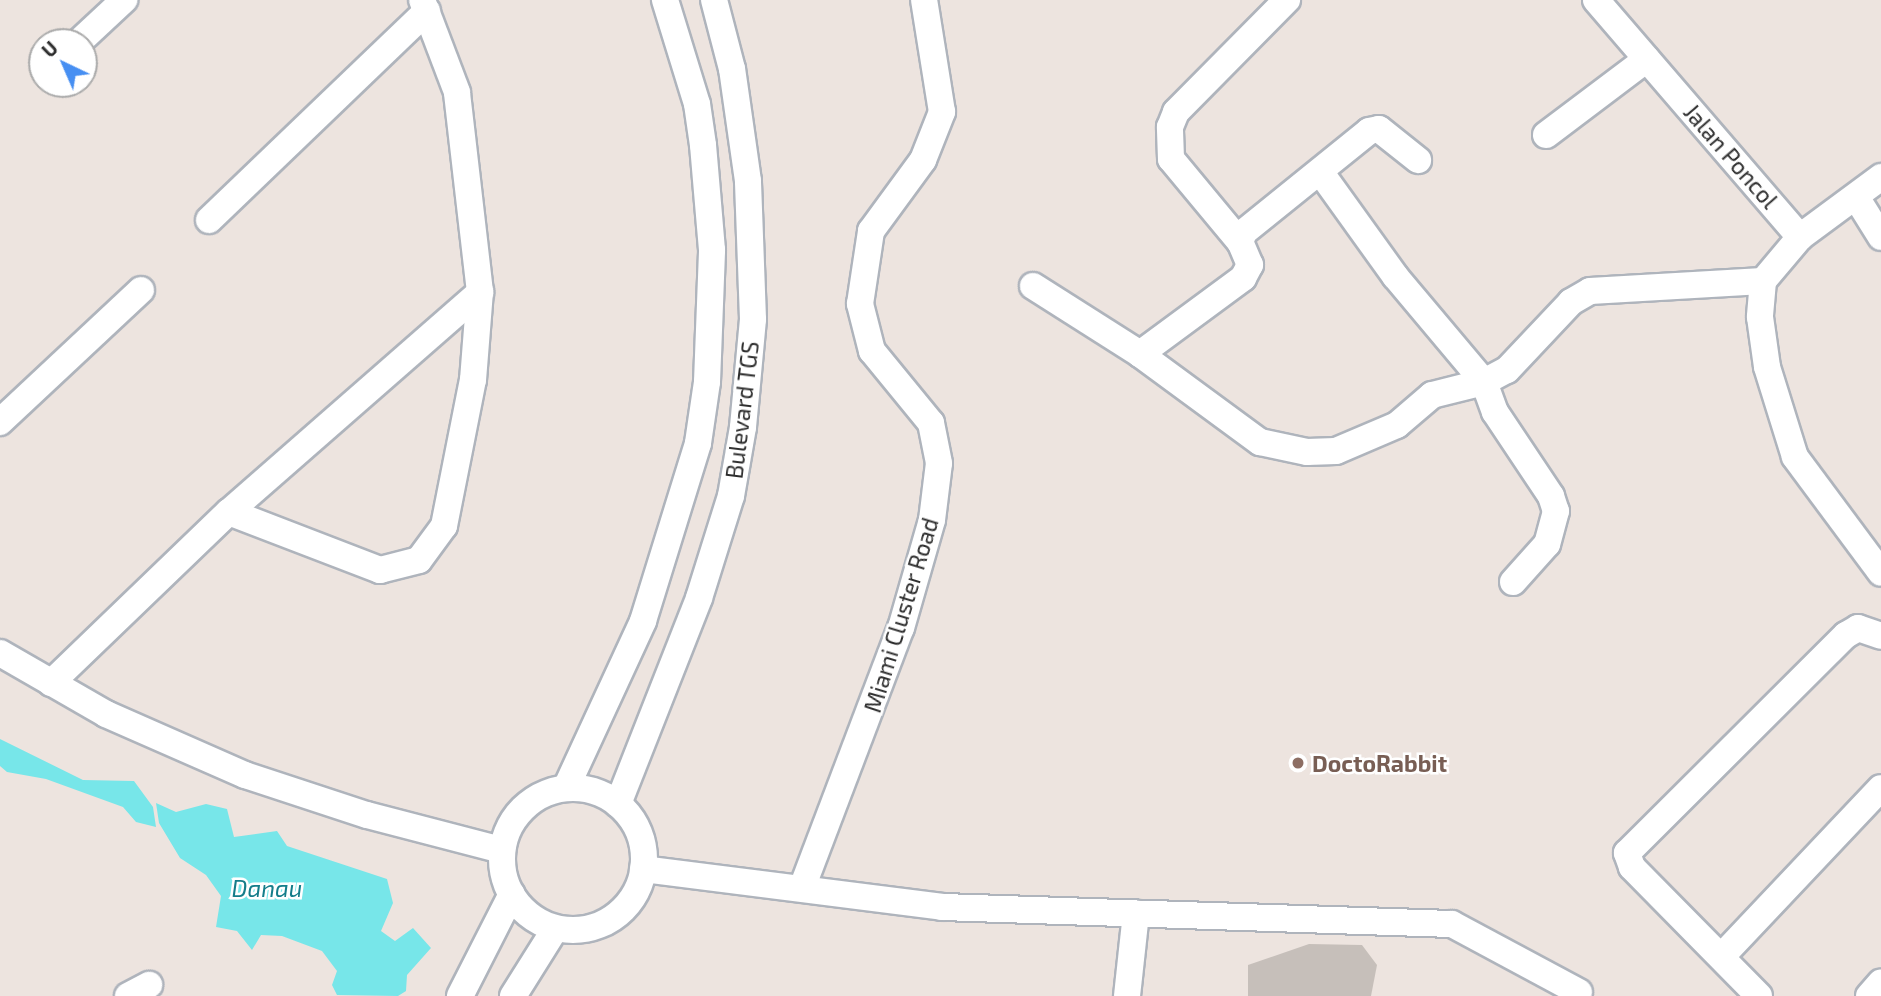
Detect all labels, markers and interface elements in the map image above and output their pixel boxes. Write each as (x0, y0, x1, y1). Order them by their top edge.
north arrow (28, 28, 98, 98)
text: U (37, 36, 62, 62)
street label: Jalan Poncol (1678, 98, 1784, 214)
street label: Bulevard TGS (720, 339, 764, 481)
street label: Miami Cluster Road (858, 514, 944, 716)
place label: DoctoRabbit (1312, 749, 1447, 777)
marker: DoctoRabbit (1290, 755, 1306, 771)
water label: Danau (232, 874, 302, 902)

